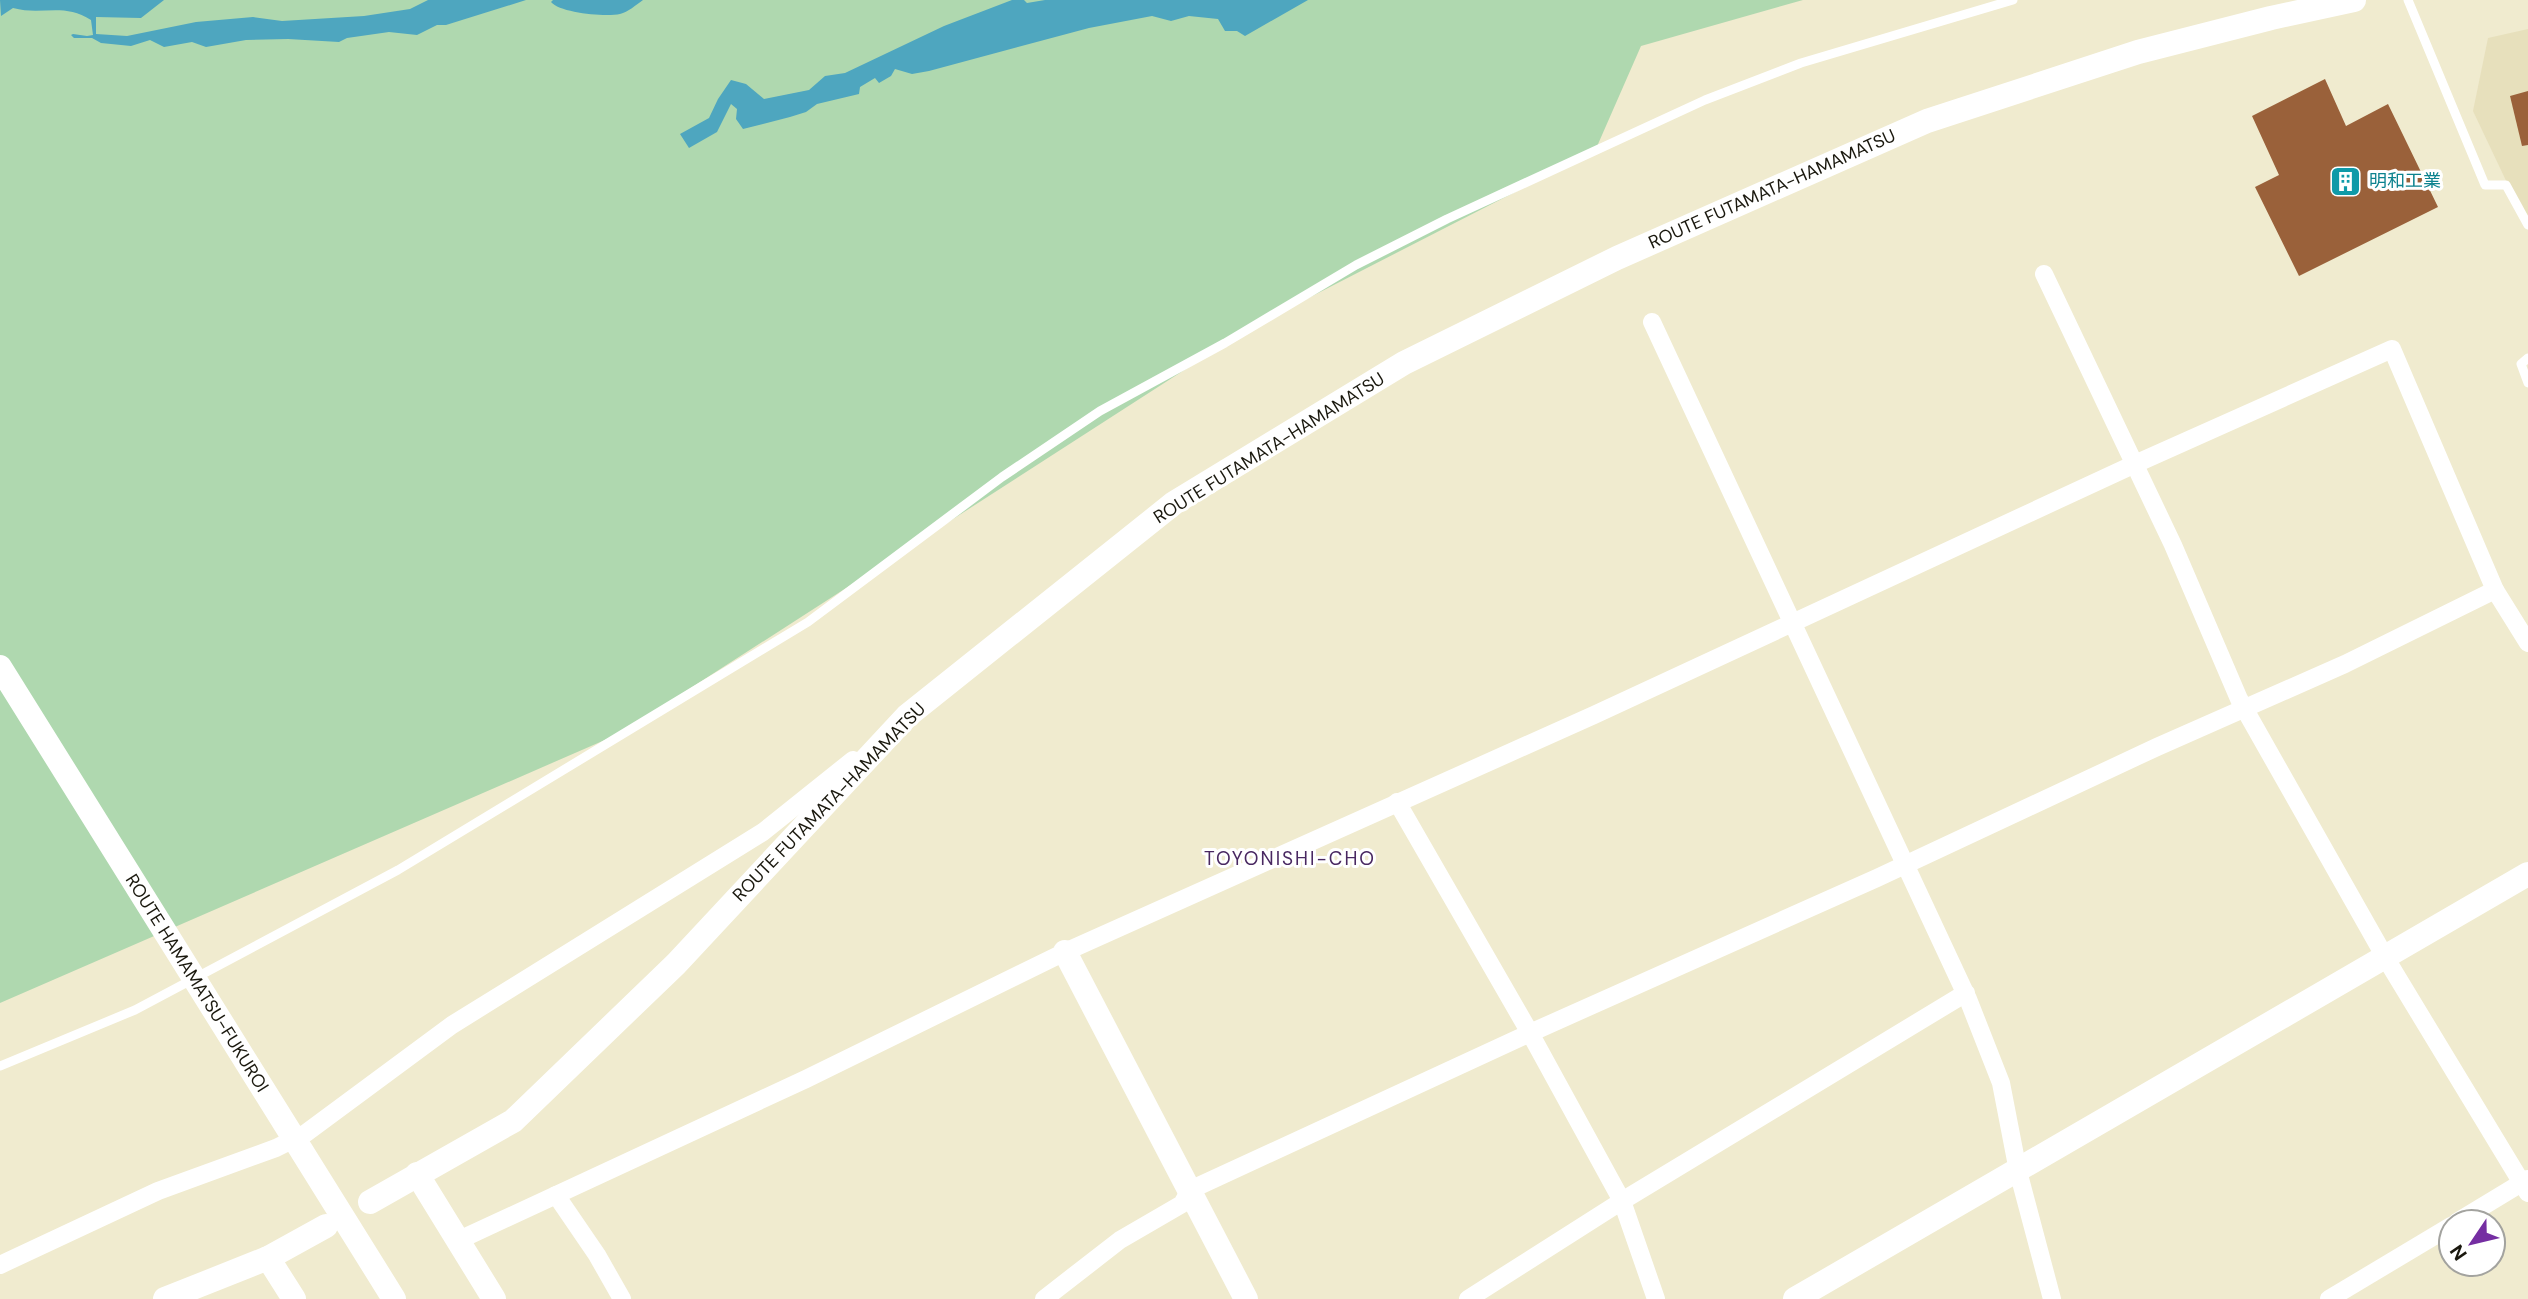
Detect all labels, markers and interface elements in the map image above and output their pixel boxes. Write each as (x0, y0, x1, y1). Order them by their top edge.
street label: ROUTE FUTAMATA-HAMAMATSU (1645, 124, 1899, 254)
building icon: 明和工業 (2329, 164, 2363, 198)
place label: 明和工業 (2369, 169, 2441, 193)
street label: ROUTE FUTAMATA-HAMAMATSU (1149, 367, 1389, 529)
street label: ROUTE FUTAMATA-HAMAMATSU (727, 697, 931, 907)
district label: TOYONISHI-CHO (1204, 846, 1376, 871)
street label: ROUTE HAMAMATSU-FUKUROI (120, 869, 274, 1097)
north arrow (2437, 1208, 2507, 1278)
text: N (2444, 1240, 2473, 1265)

